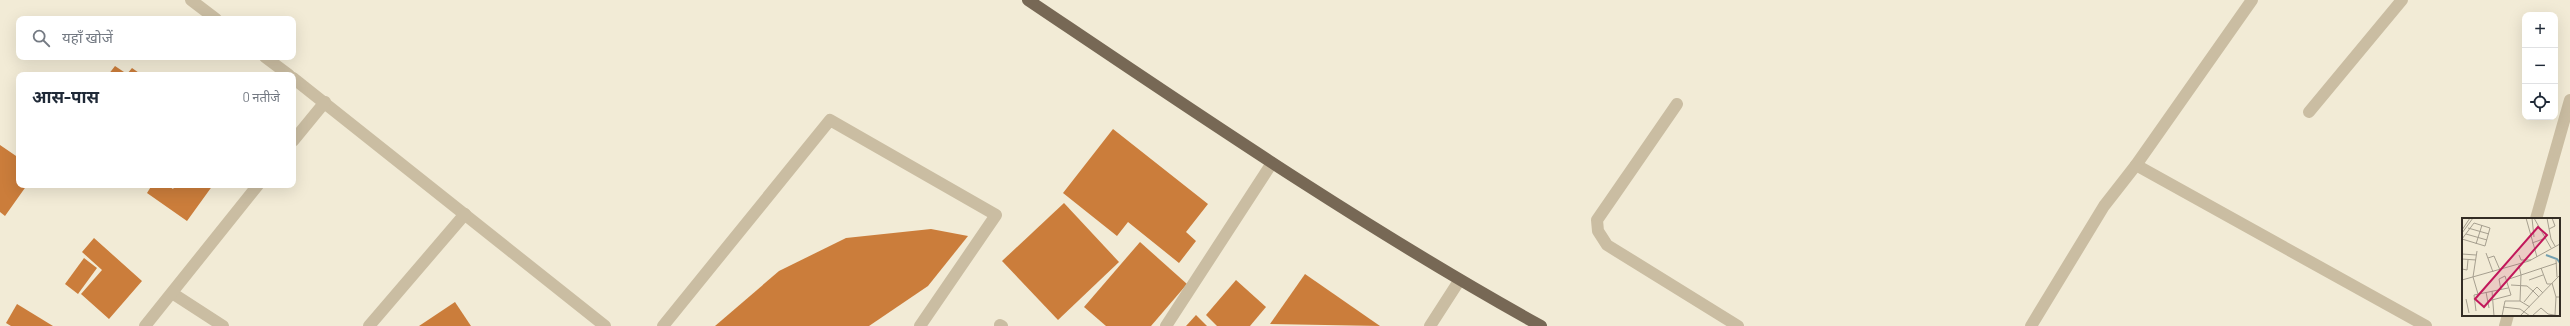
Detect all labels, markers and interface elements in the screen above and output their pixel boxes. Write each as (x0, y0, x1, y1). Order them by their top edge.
map controls (2522, 12, 2558, 120)
button: + (2522, 12, 2558, 48)
search box (16, 16, 296, 60)
icon: search (30, 27, 52, 49)
text: यहाँ खोजें (62, 28, 113, 46)
button: − (2522, 48, 2558, 84)
button: locate (2522, 84, 2558, 120)
text: आस-पास (32, 86, 99, 106)
text: 0 नतीजे (242, 89, 280, 105)
inset map (2462, 218, 2560, 316)

